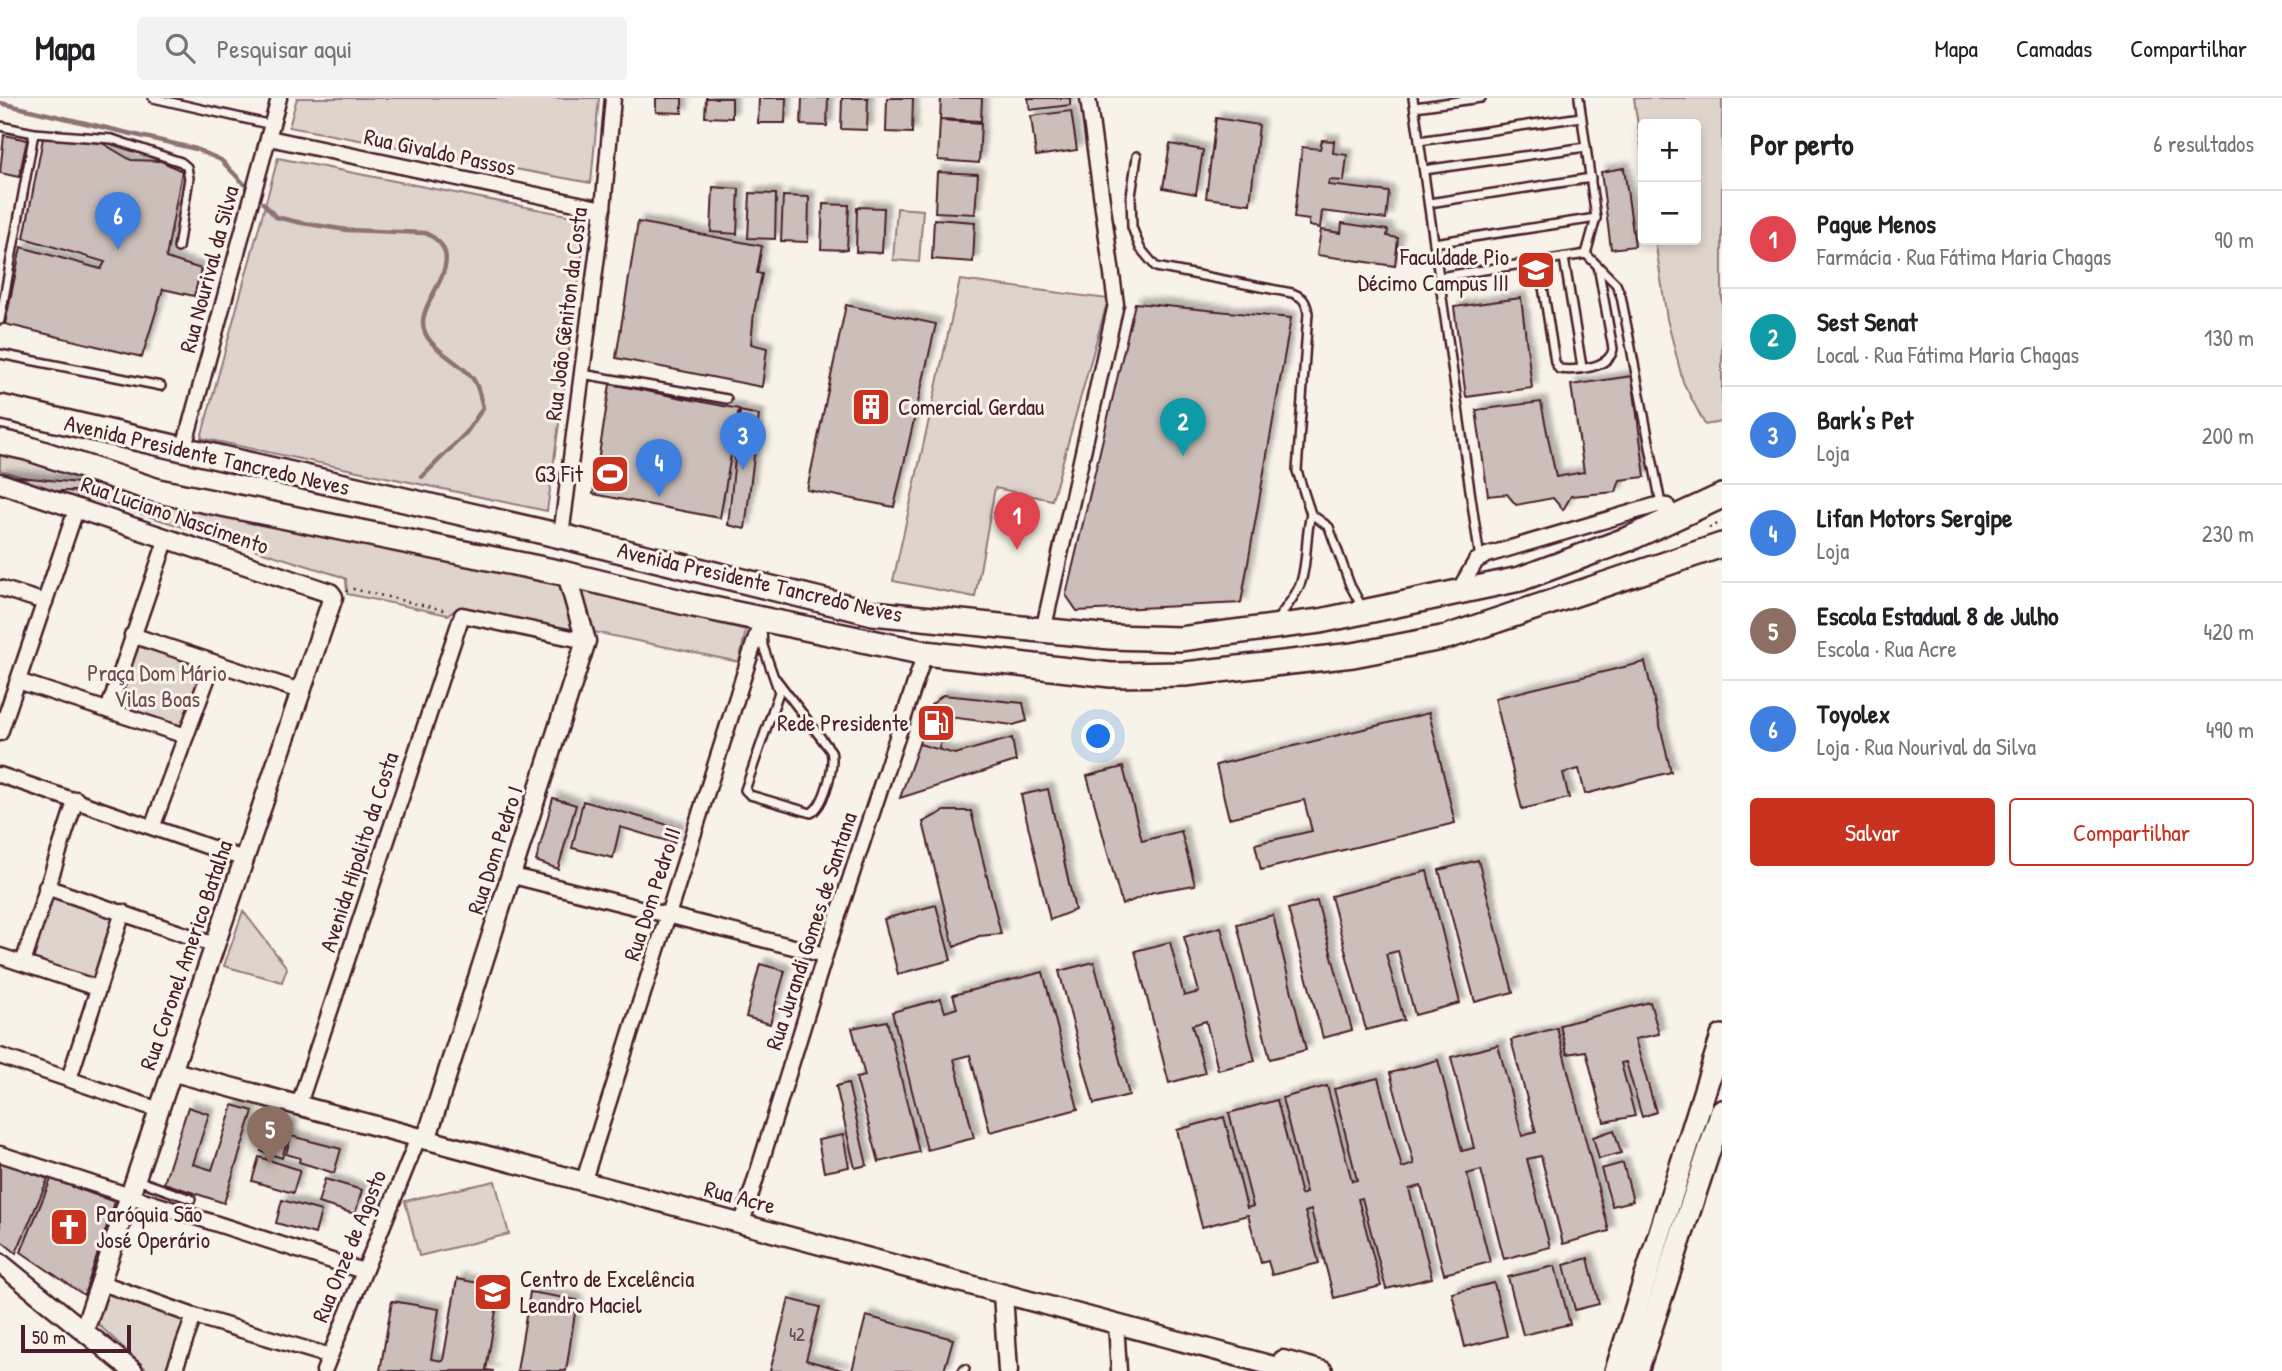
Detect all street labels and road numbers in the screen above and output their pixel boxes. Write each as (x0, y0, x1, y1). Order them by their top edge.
street label: Rua Givaldo Passos (362, 120, 519, 183)
street label: Rua Nourival da Silva (171, 182, 246, 356)
street label: Rua João Gêniton da Costa (537, 205, 594, 422)
street label: Avenida Presidente Tancredo Neves (62, 407, 353, 502)
street label: Rua Luciano Nascimento (77, 468, 273, 561)
street label: Avenida Presidente Tancredo Neves (615, 534, 906, 629)
street label: Avenida Hipolito da Costa (312, 748, 405, 956)
street label: Rua Dom Pedro I (459, 782, 530, 918)
street label: Rua Jurandi Gomes de Santana (757, 808, 864, 1054)
street label: Rua Dom Pedro II (615, 823, 688, 964)
street label: Rua Coronel Americo Batalha (132, 836, 239, 1074)
street label: Rua Onze de Agosto (304, 1165, 393, 1327)
street label: Rua Acre (701, 1172, 779, 1221)

